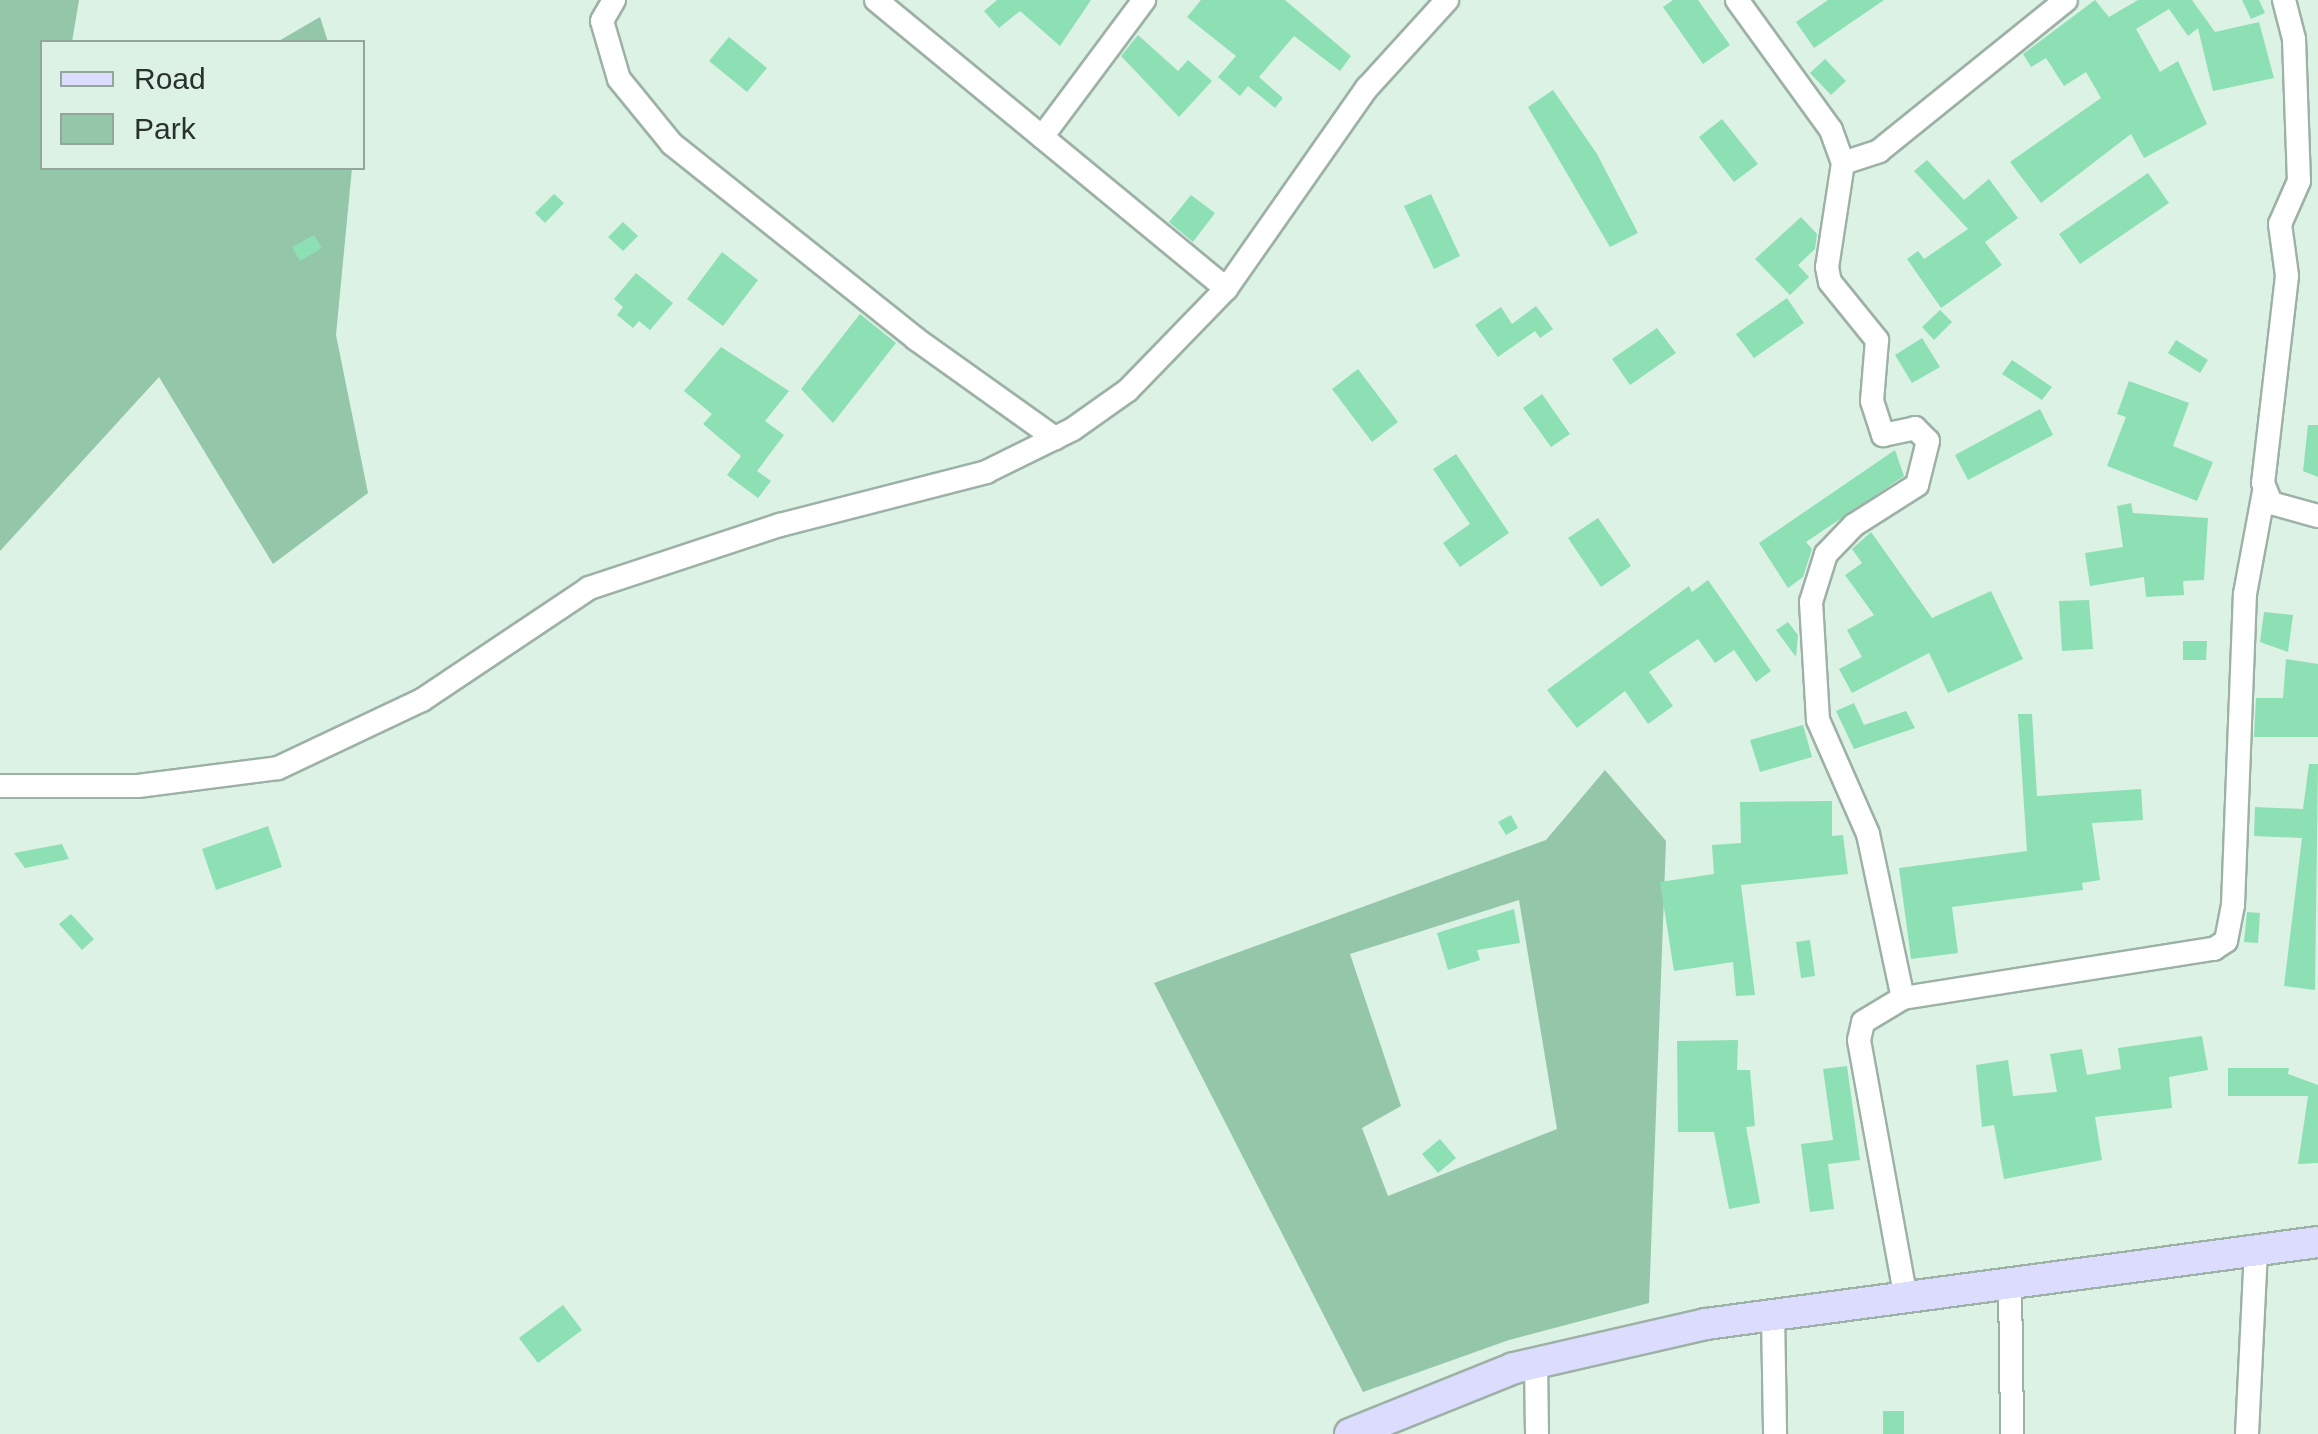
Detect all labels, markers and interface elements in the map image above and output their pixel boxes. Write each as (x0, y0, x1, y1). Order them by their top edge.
legend (40, 40, 365, 170)
text: Road (134, 62, 206, 95)
text: Park (134, 112, 196, 145)

